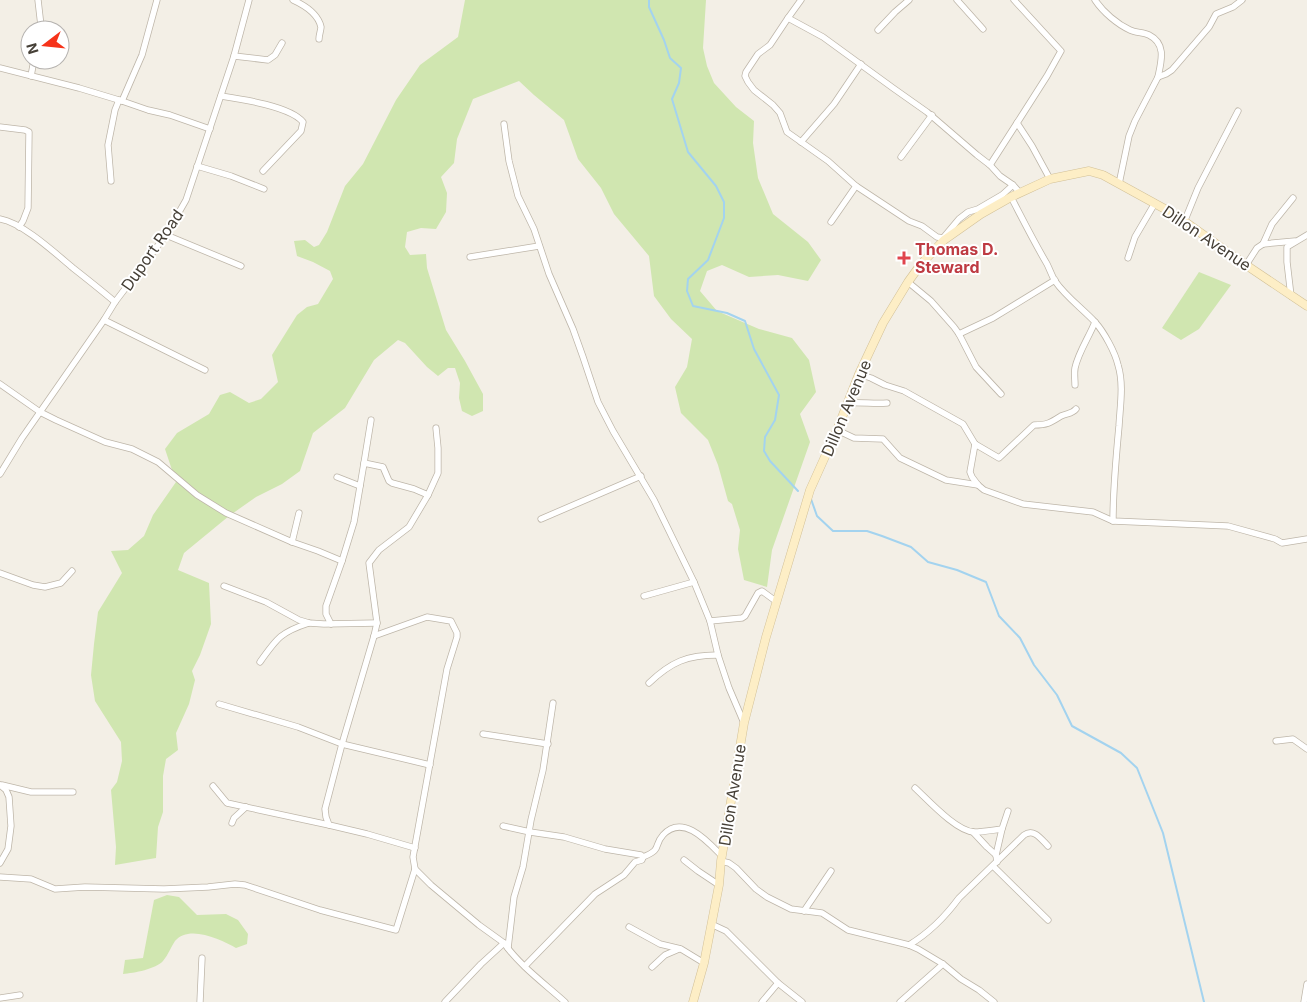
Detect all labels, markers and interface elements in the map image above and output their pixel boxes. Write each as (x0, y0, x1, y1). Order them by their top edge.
north arrow (20, 20, 70, 70)
text: N (22, 41, 42, 56)
street label: Dillon Avenue (1159, 201, 1255, 275)
street label: Duport Road (117, 205, 187, 295)
place label: Thomas D. Steward (915, 239, 998, 277)
marker: Thomas D. Steward (897, 251, 911, 265)
street label: Dillon Avenue (817, 357, 875, 459)
street label: Dillon Avenue (714, 743, 750, 847)

